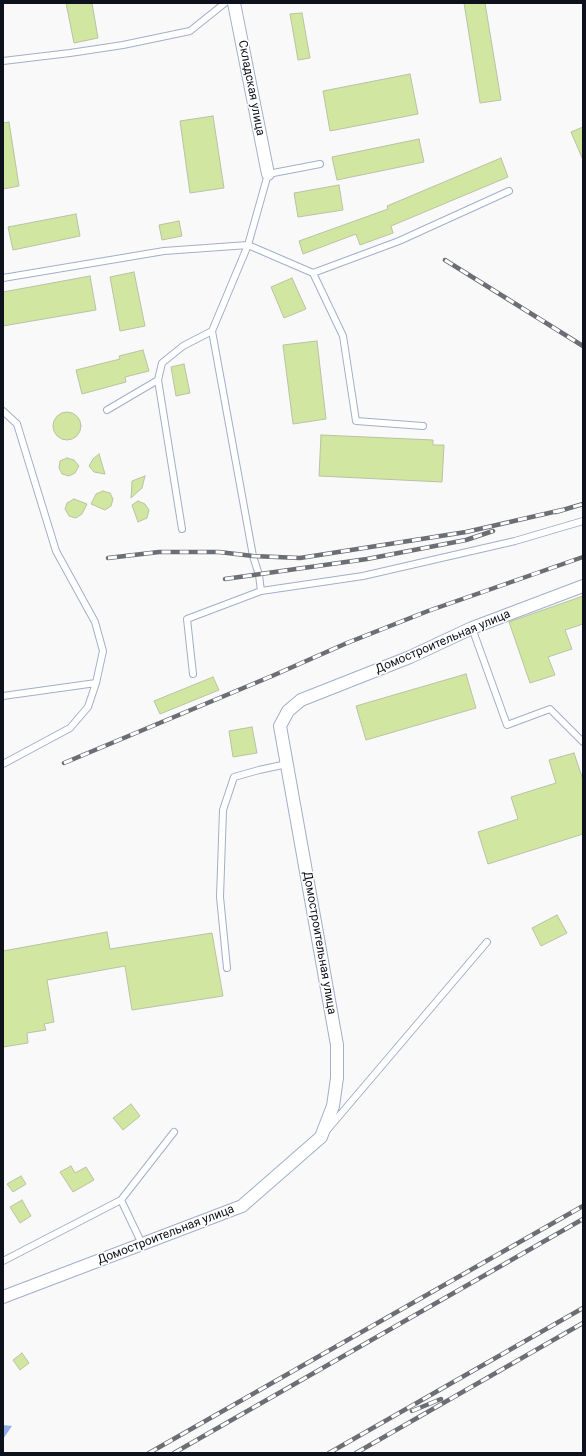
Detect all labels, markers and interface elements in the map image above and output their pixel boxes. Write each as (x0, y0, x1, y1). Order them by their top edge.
street label: Складская улица (235, 39, 267, 137)
street label: Домостроительная улица (373, 607, 513, 677)
street label: Домостроительная улица (299, 870, 339, 1016)
street label: Домостроительная улица (96, 1202, 236, 1268)

